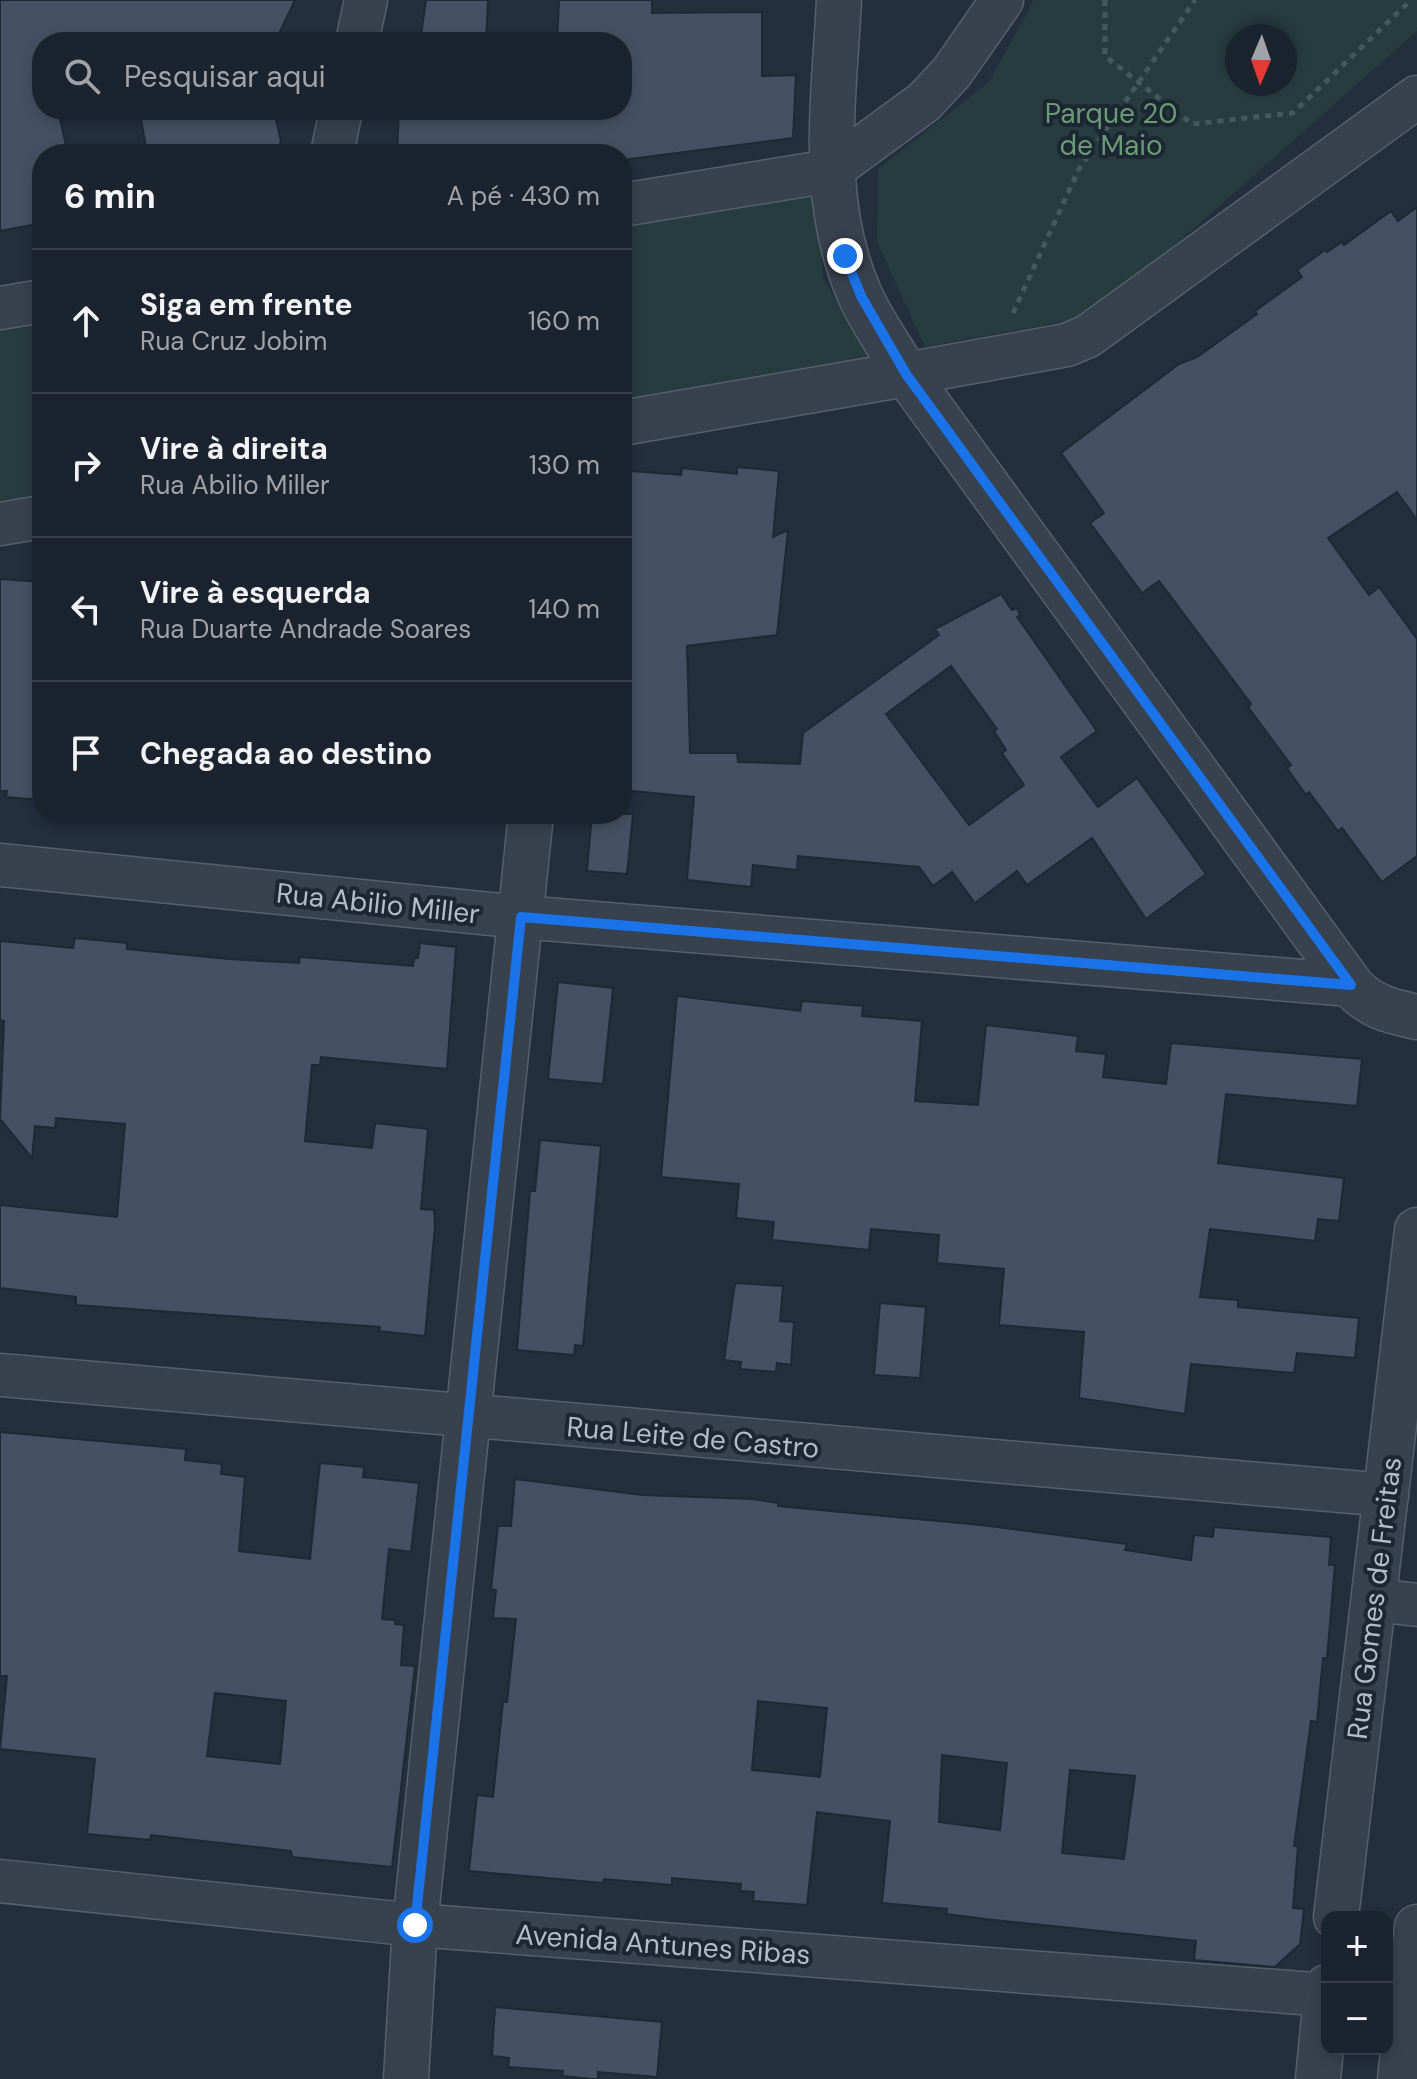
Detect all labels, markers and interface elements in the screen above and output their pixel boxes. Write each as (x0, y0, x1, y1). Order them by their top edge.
north arrow (1225, 24, 1297, 96)
search box (32, 32, 632, 120)
icon: search (60, 54, 104, 98)
text: Pesquisar aqui (124, 57, 326, 96)
park label: Parque 20 de Maio (1045, 95, 1177, 164)
text: 6 min (64, 174, 156, 219)
text: A pé · 430 m (447, 179, 600, 213)
route end (827, 238, 863, 274)
text: Siga em frente (140, 285, 353, 324)
icon: ahead (64, 299, 108, 343)
text: 160 m (528, 304, 600, 338)
text: Rua Cruz Jobim (140, 324, 328, 358)
text: Vire à direita (140, 429, 328, 468)
icon: right (64, 443, 108, 487)
text: 130 m (529, 448, 600, 482)
text: Rua Abilio Miller (140, 468, 330, 502)
text: Vire à esquerda (140, 573, 371, 612)
icon: left (64, 587, 108, 631)
text: 140 m (528, 592, 600, 626)
text: Rua Duarte Andrade Soares (140, 612, 471, 646)
icon: arrive (64, 731, 108, 775)
text: Chegada ao destino (140, 734, 432, 773)
street label: Rua Abilio Miller (274, 874, 481, 933)
street label: Rua Leite de Castro (565, 1408, 821, 1467)
street label: Rua Gomes de Freitas (1339, 1455, 1410, 1741)
route start (397, 1907, 433, 1943)
map controls (1321, 1911, 1393, 2055)
button: + (1321, 1911, 1393, 1983)
street label: Avenida Antunes Ribas (514, 1916, 812, 1973)
button: − (1321, 1983, 1393, 2055)

